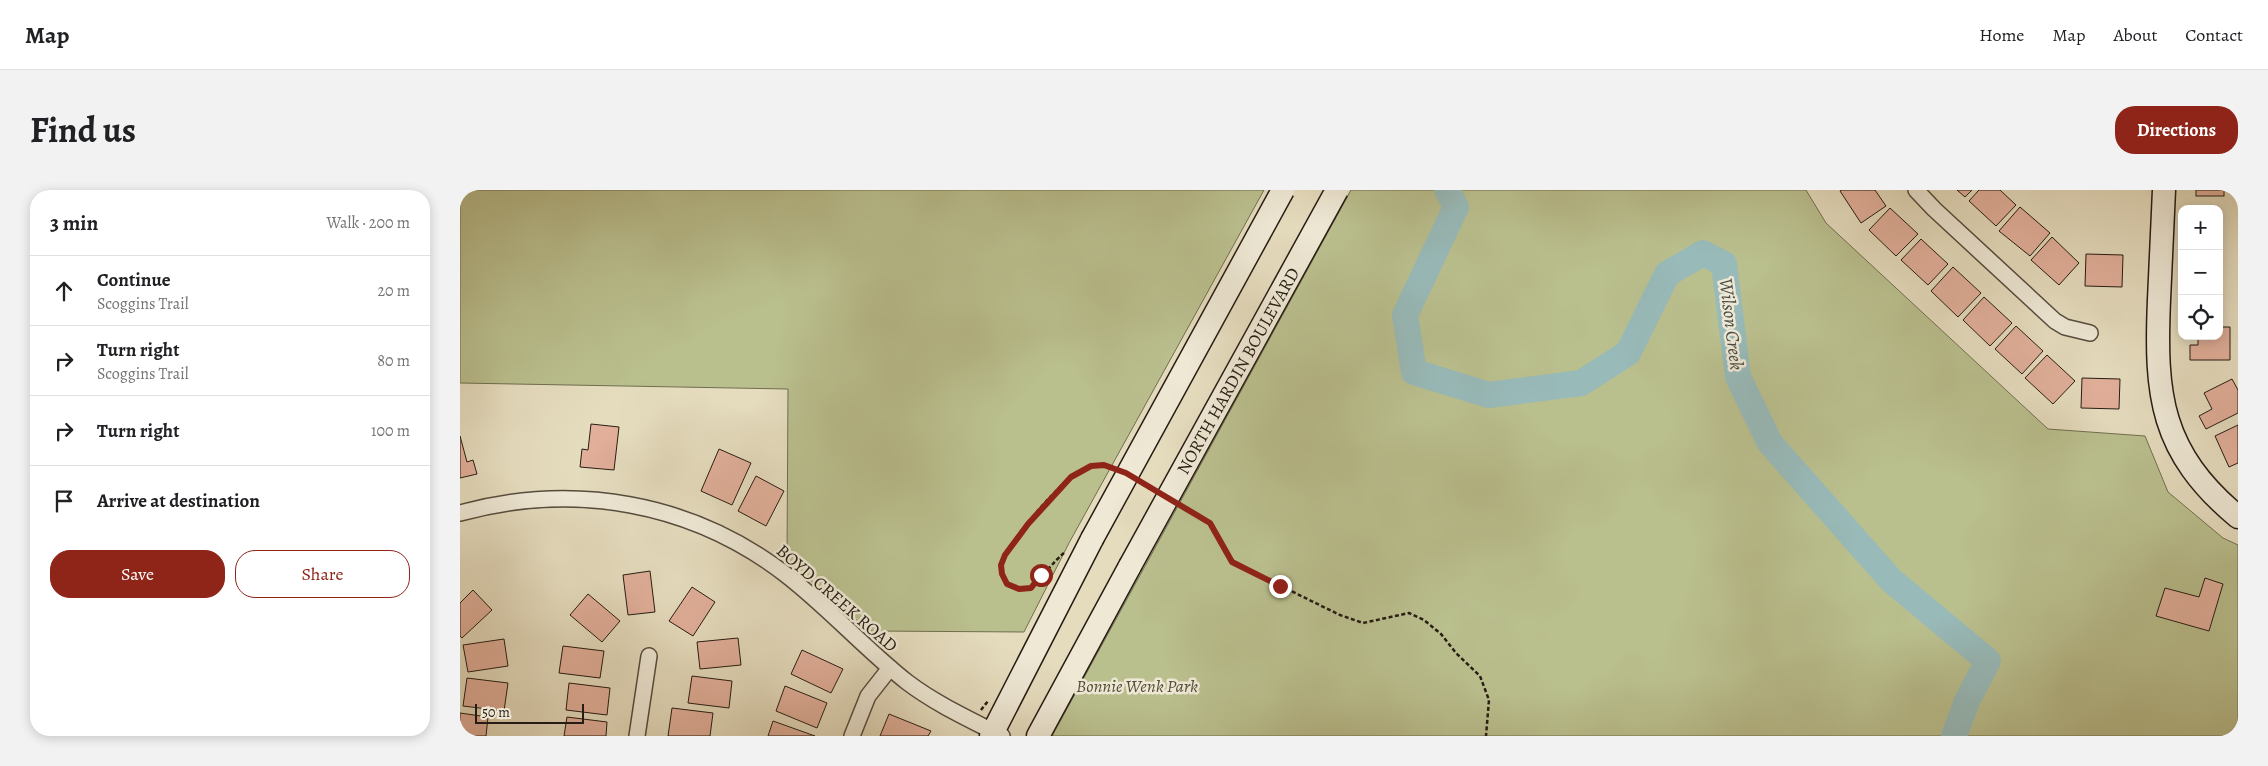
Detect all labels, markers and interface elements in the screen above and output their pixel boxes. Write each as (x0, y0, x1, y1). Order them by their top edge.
text: Map (25, 19, 69, 51)
text: Home (1979, 23, 2024, 47)
text: Map (2052, 23, 2085, 47)
text: About (2113, 23, 2157, 47)
text: Contact (2185, 23, 2243, 47)
text: Find us (30, 106, 136, 154)
button: Directions (2115, 106, 2238, 154)
map controls (2178, 205, 2223, 340)
button: + (2178, 205, 2223, 250)
text: 3 min (50, 209, 98, 237)
text: Walk · 200 m (326, 212, 410, 234)
button: − (2178, 250, 2223, 295)
street label: NORTH HARDIN BOULEVARD (1171, 263, 1305, 479)
text: Continue (97, 267, 171, 293)
icon: ahead (50, 277, 78, 305)
water label: Wilson Creek (1712, 277, 1750, 372)
text: 20 m (377, 280, 410, 302)
text: Scoggins Trail (97, 293, 189, 315)
button: locate (2178, 295, 2223, 340)
text: Turn right (97, 337, 179, 363)
icon: right (50, 347, 78, 375)
text: 80 m (377, 350, 410, 372)
text: Scoggins Trail (97, 363, 189, 385)
icon: right (50, 417, 78, 445)
text: Turn right (97, 418, 179, 444)
text: 100 m (371, 420, 410, 442)
icon: arrive (50, 487, 78, 515)
text: Arrive at destination (97, 488, 260, 514)
street label: BOYD CREEK ROAD (771, 539, 903, 657)
button: Save (50, 550, 225, 598)
button: Share (235, 550, 410, 598)
route start (1030, 564, 1053, 587)
route end (1269, 575, 1292, 598)
park label: Bonnie Wenk Park (1076, 674, 1198, 698)
scale bar (475, 701, 584, 724)
text: 50 m (482, 703, 510, 722)

